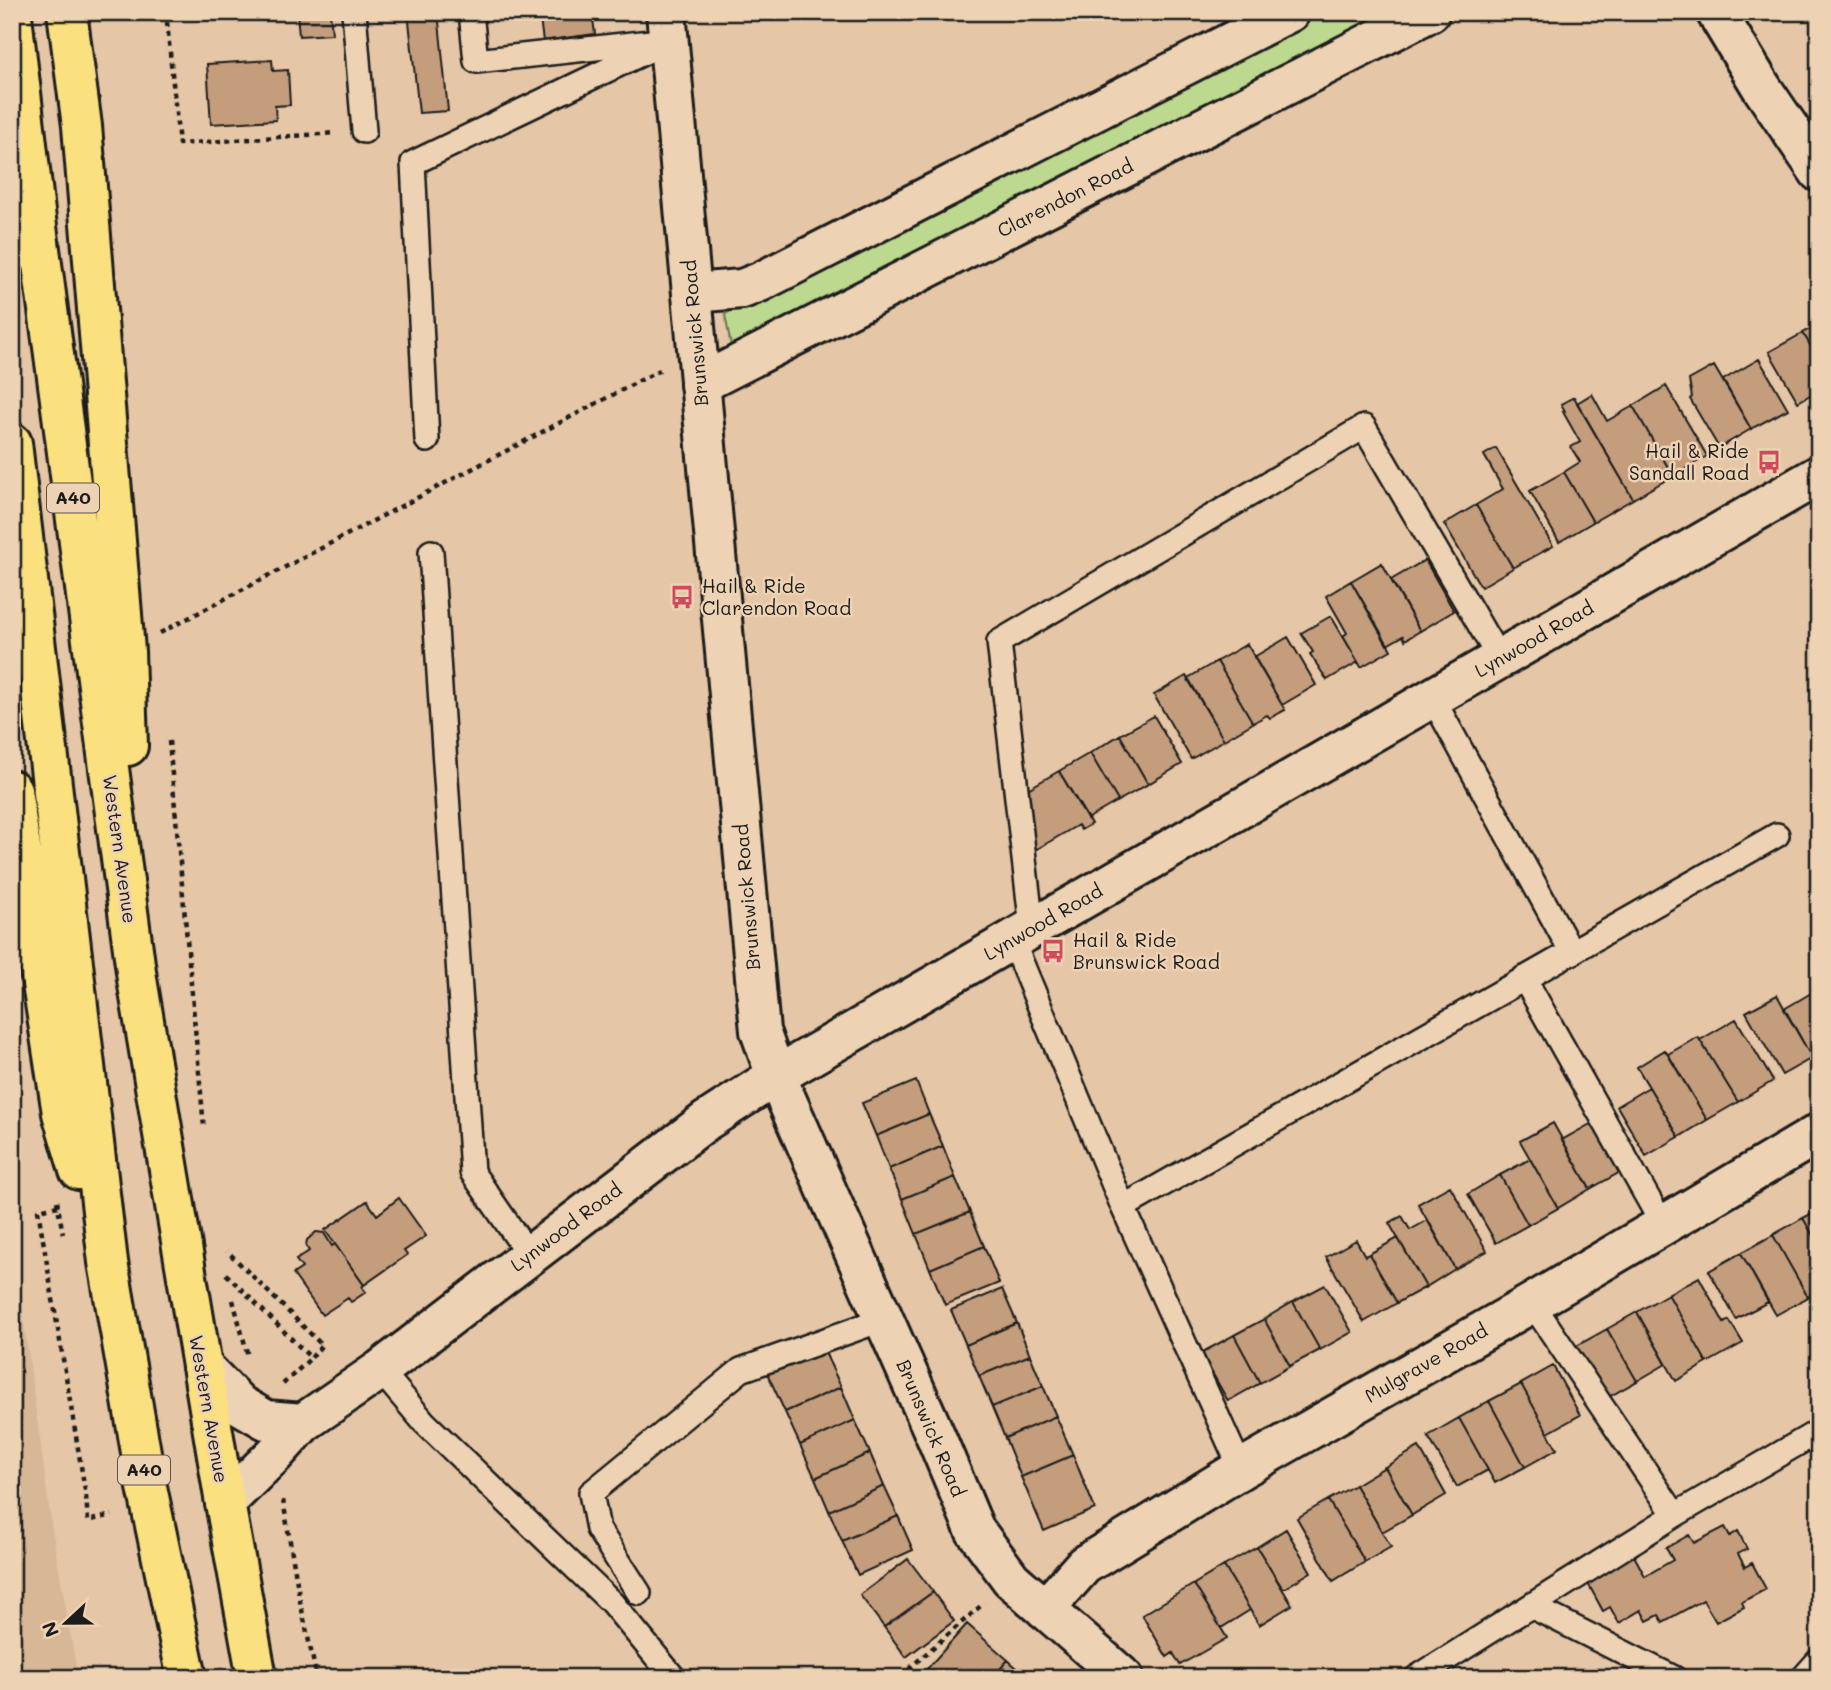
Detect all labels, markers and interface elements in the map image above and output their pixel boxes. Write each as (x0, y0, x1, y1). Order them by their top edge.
street label: Clarendon Road (993, 153, 1137, 243)
street label: Brunswick Road (676, 259, 713, 407)
place label: Hail & Ride Sandall Road (1629, 438, 1749, 485)
bus stop icon: Hail & Ride Sandall Road (1755, 448, 1783, 476)
road number: A40 (47, 484, 99, 512)
place label: Hail & Ride Clarendon Road (702, 573, 851, 620)
bus stop icon: Hail & Ride Clarendon Road (668, 583, 696, 611)
street label: Lynwood Road (1470, 594, 1598, 683)
street label: Western Avenue (98, 773, 143, 925)
street label: Brunswick Road (728, 823, 765, 971)
street label: Lynwood Road (979, 877, 1107, 966)
place label: Hail & Ride Brunswick Road (1073, 927, 1220, 974)
bus stop icon: Hail & Ride Brunswick Road (1039, 937, 1067, 965)
street label: Lynwood Road (505, 1177, 626, 1277)
street label: Mulgrave Road (1360, 1317, 1492, 1408)
street label: Western Avenue (184, 1333, 235, 1485)
street label: Brunswick Road (891, 1355, 972, 1500)
road number: A40 (118, 1456, 170, 1484)
north arrow (32, 1588, 102, 1658)
text: N (35, 1618, 64, 1641)

